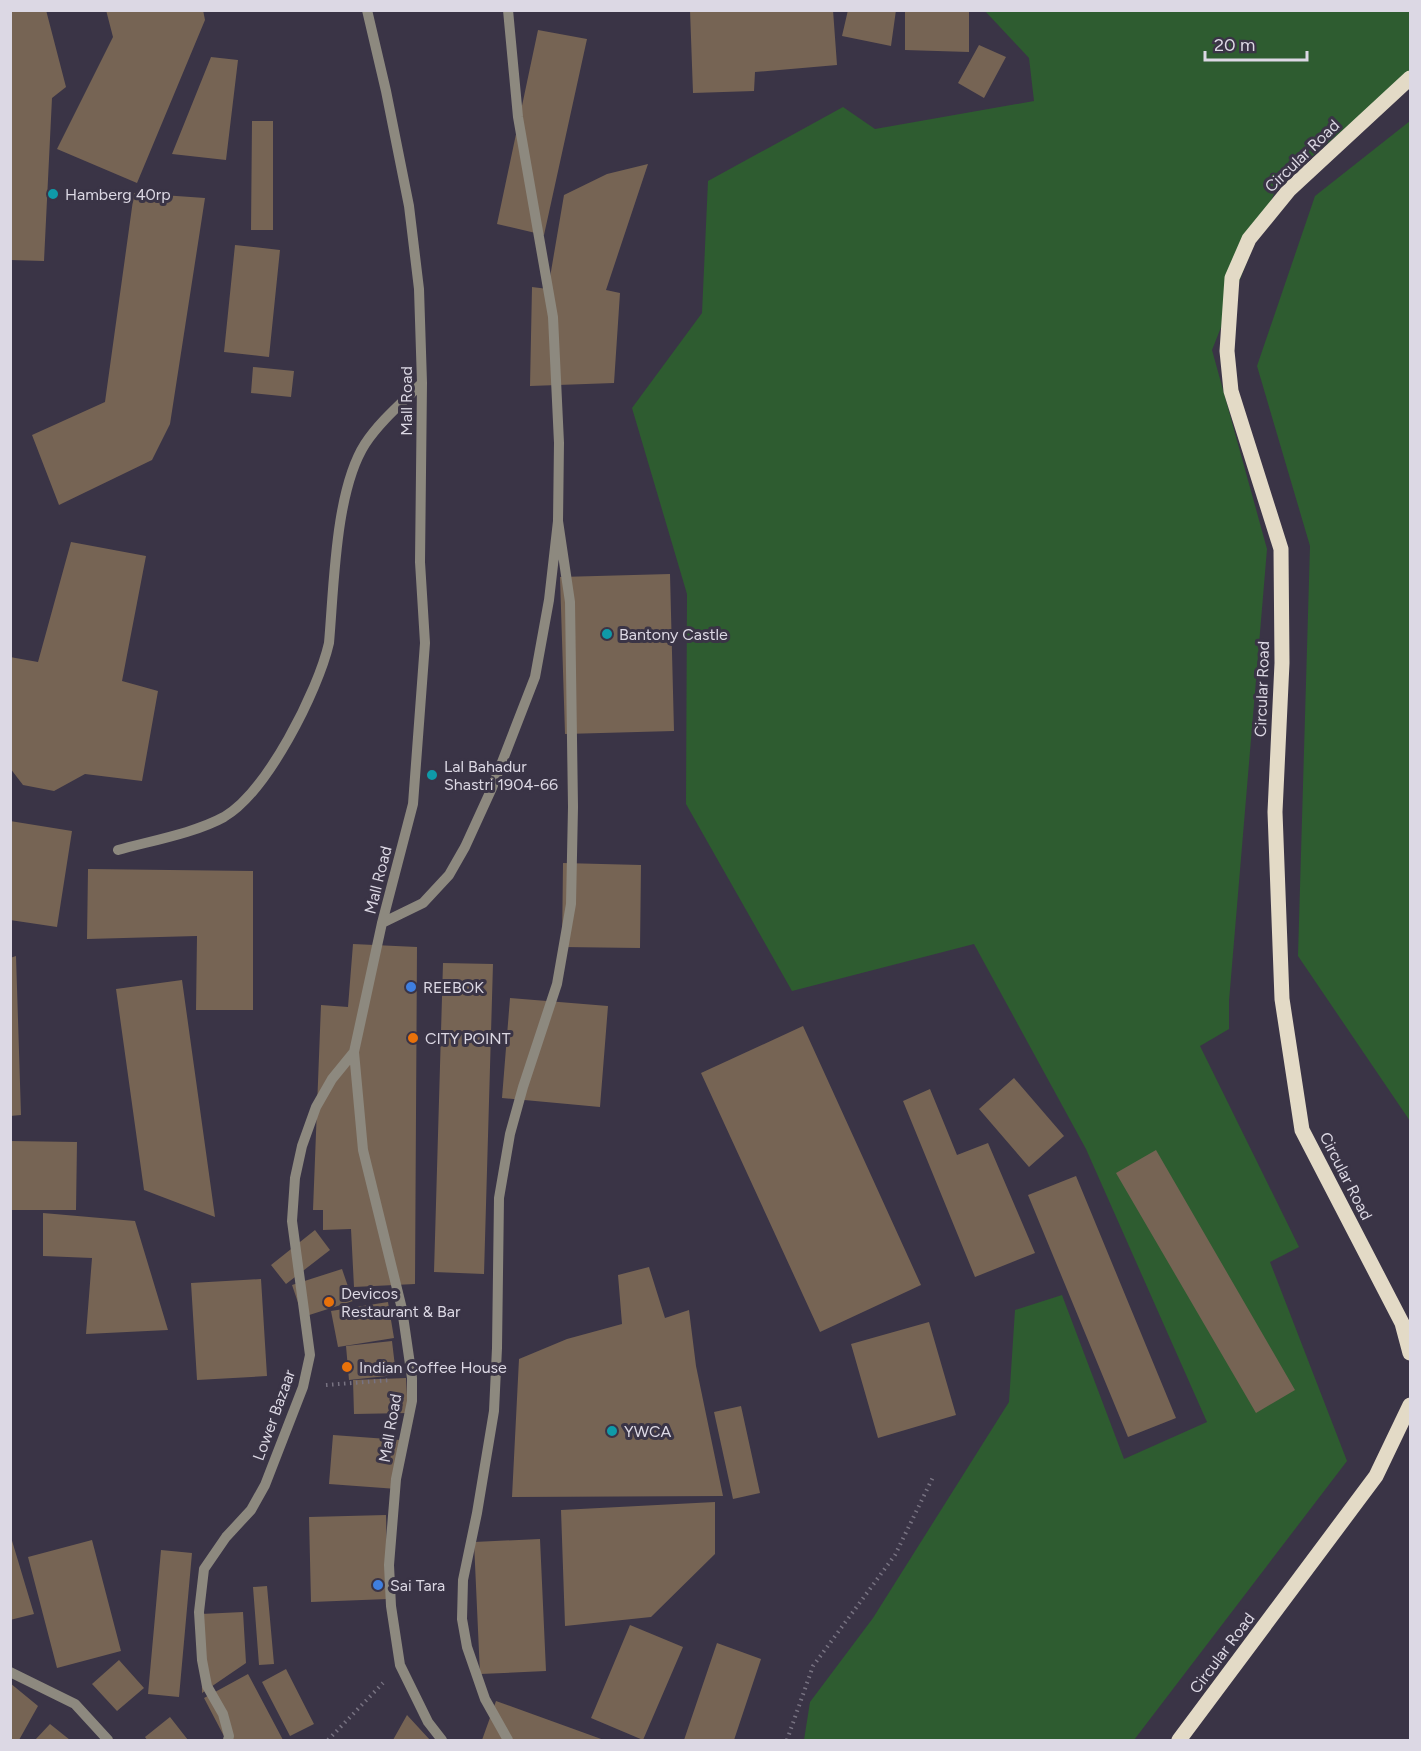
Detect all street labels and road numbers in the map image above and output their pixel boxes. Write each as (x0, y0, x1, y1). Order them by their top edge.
street label: Circular Road (1261, 116, 1343, 196)
street label: Mall Road (397, 366, 416, 436)
street label: Circular Road (1251, 641, 1273, 737)
street label: Mall Road (360, 844, 396, 916)
street label: Circular Road (1316, 1129, 1376, 1223)
street label: Lower Bazaar (249, 1366, 299, 1463)
street label: Mall Road (375, 1392, 405, 1464)
street label: Circular Road (1185, 1609, 1259, 1697)

